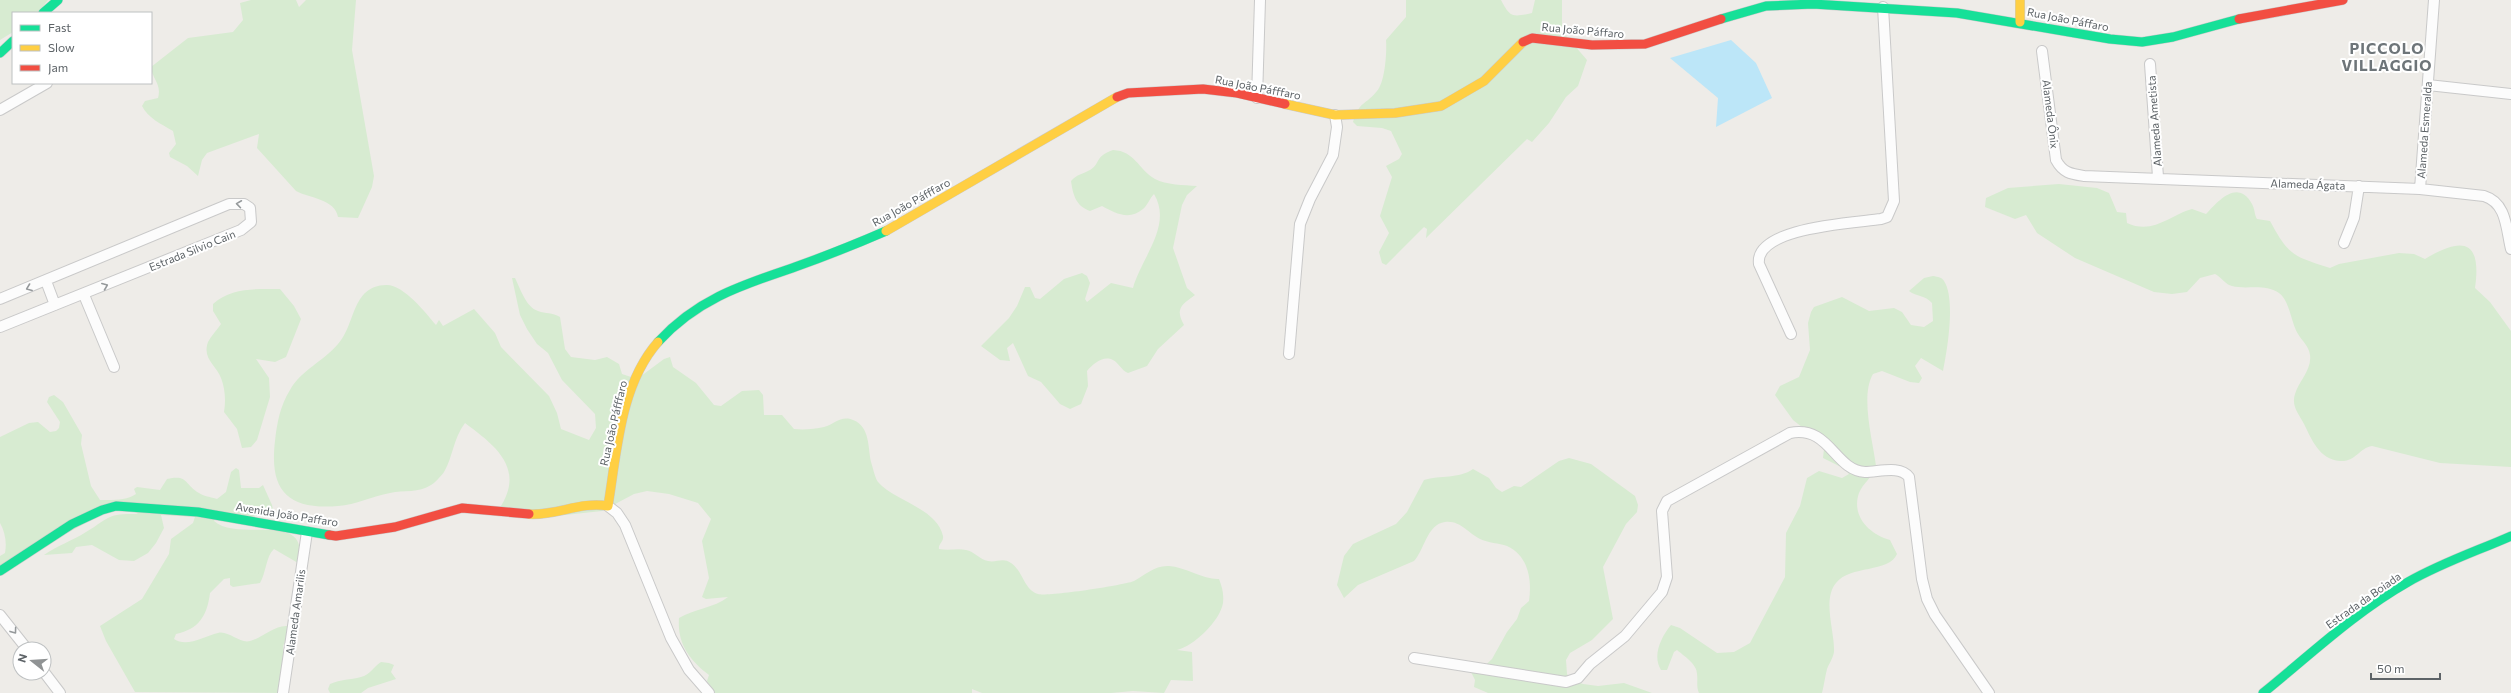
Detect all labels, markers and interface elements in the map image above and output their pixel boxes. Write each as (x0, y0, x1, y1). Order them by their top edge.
street label: Rua João Páffaro (2026, 5, 2110, 34)
legend (12, 12, 152, 84)
text: Fast (48, 20, 71, 34)
street label: Rua João Páffaro (1541, 20, 1625, 41)
district label: PICCOLO VILLAGGIO (2342, 39, 2432, 74)
text: Slow (48, 40, 75, 54)
text: Jam (48, 60, 68, 75)
street label: Rua João Páfffaro (1214, 72, 1302, 103)
street label: Alameda Ametista (2144, 75, 2164, 167)
street label: Alameda Ônix (2040, 78, 2063, 150)
street label: Alameda Esmeralda (2414, 81, 2434, 179)
street label: Rua João Páfffaro (870, 175, 953, 230)
street label: Alameda Ágata (2270, 175, 2346, 192)
one-way arrow (236, 200, 243, 209)
street label: Estrada Silvio Cain (147, 227, 237, 273)
one-way arrow (25, 283, 32, 291)
one-way arrow (102, 283, 109, 291)
street label: Rua João Páfffaro (597, 379, 630, 467)
street label: Avenida João Paffaro (235, 499, 340, 530)
street label: Alameda Amarilis (283, 568, 307, 656)
street label: Estrada da Boiada (2323, 569, 2403, 631)
one-way arrow (9, 627, 16, 634)
north arrow (12, 641, 52, 681)
text: N (15, 652, 29, 664)
scale bar (2371, 655, 2440, 681)
text: 50 m (2377, 661, 2405, 675)

